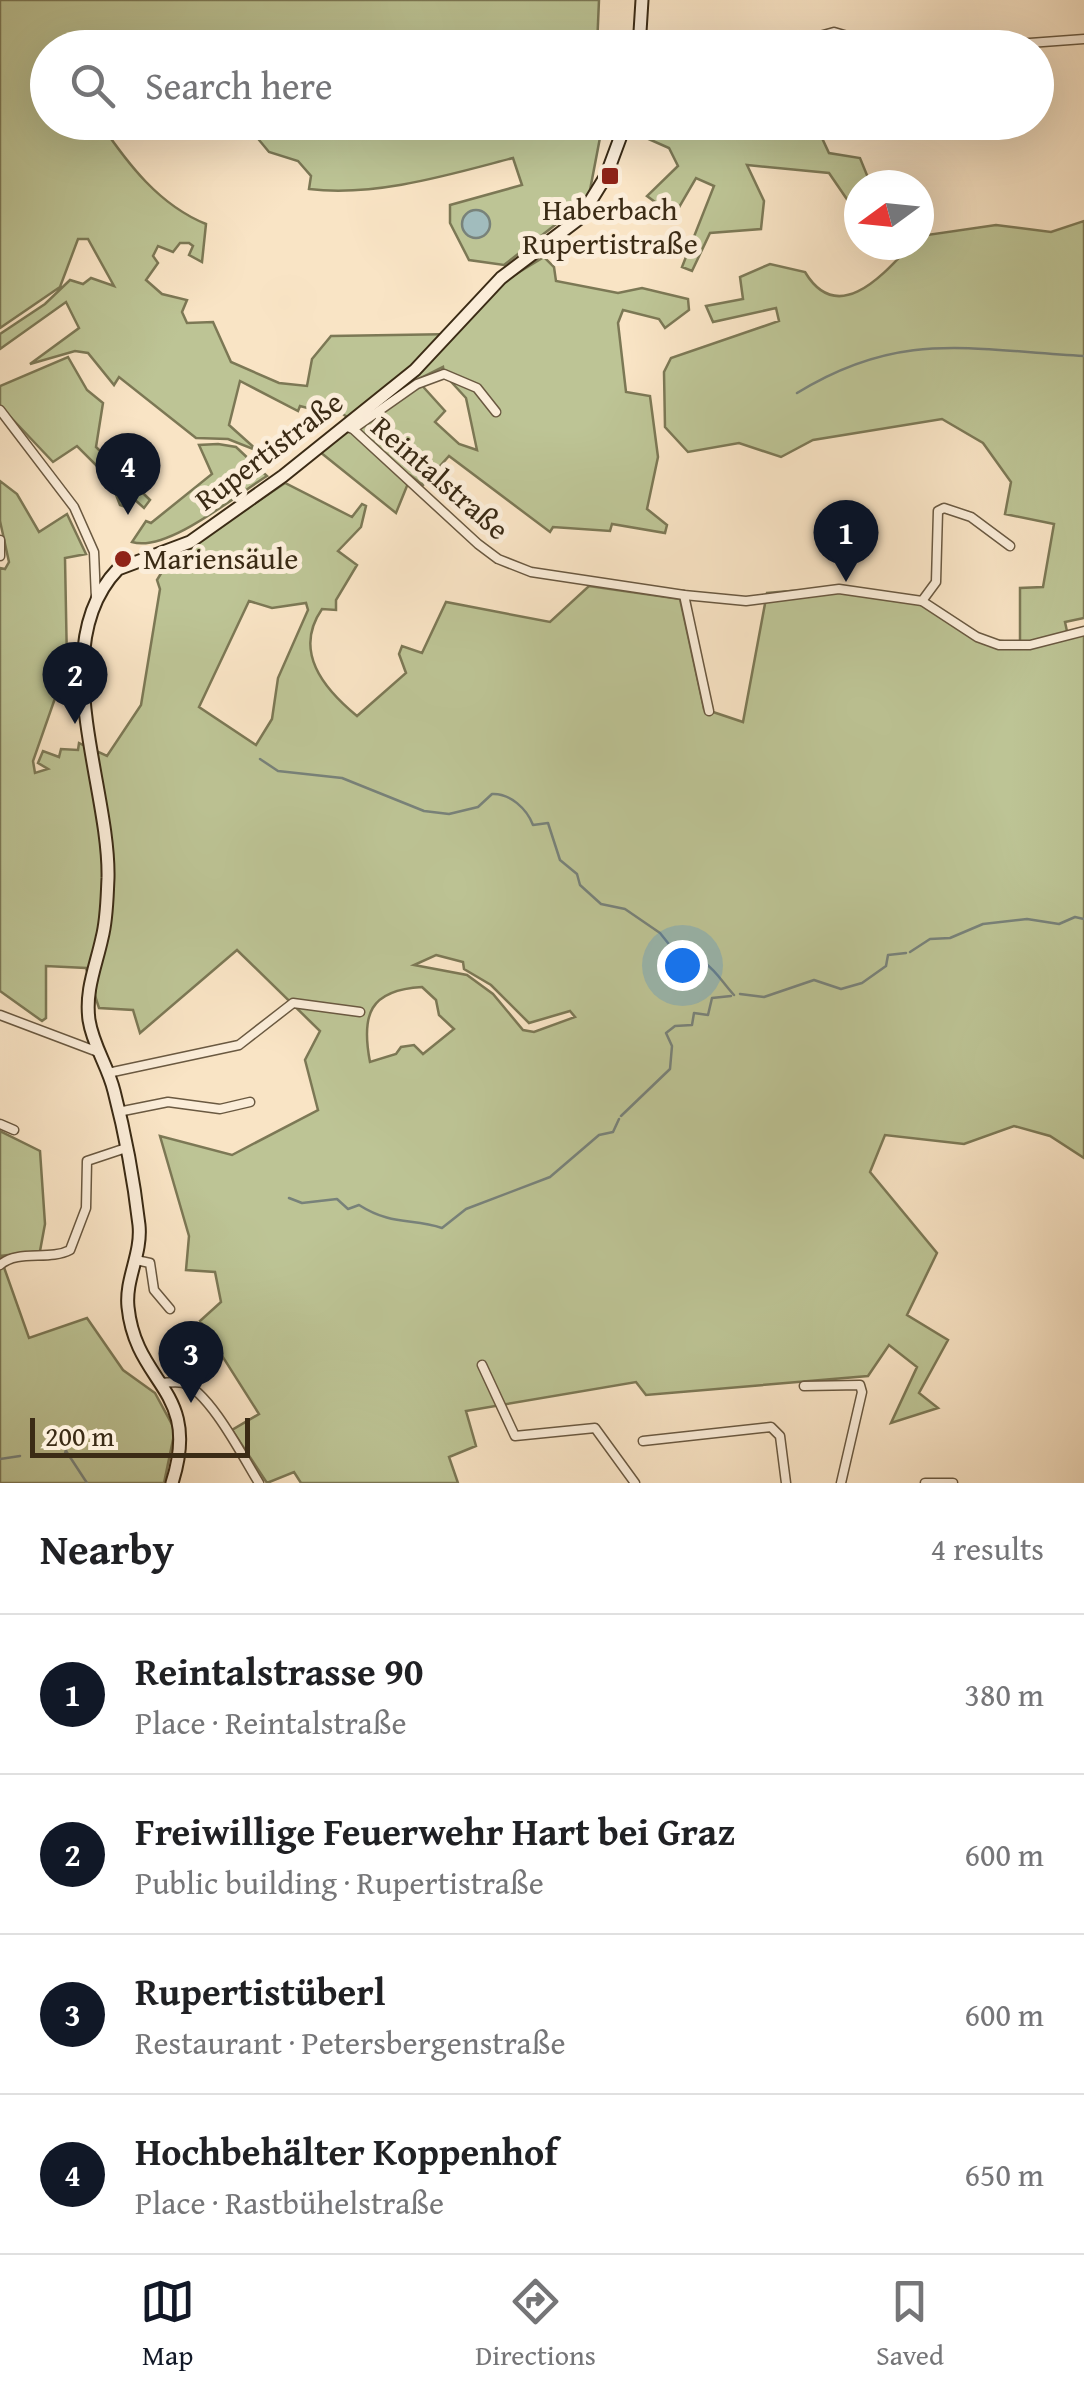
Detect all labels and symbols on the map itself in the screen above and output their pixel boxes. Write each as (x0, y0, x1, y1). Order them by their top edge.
marker: Haberbach Rupertistraße (599, 165, 621, 187)
north arrow (844, 170, 934, 260)
place label: Haberbach Rupertistraße (522, 187, 698, 265)
street label: Rupertistraße (185, 380, 352, 521)
street label: Reintalstraße (362, 405, 519, 550)
pin: 4 (96, 432, 160, 515)
pin: 1 (814, 500, 878, 582)
place label: Mariensäule (143, 536, 298, 580)
marker: Mariensäule (112, 548, 134, 570)
pin: 2 (42, 642, 108, 724)
your location (657, 940, 708, 991)
pin: 3 (158, 1320, 224, 1403)
scale bar (30, 1413, 250, 1458)

